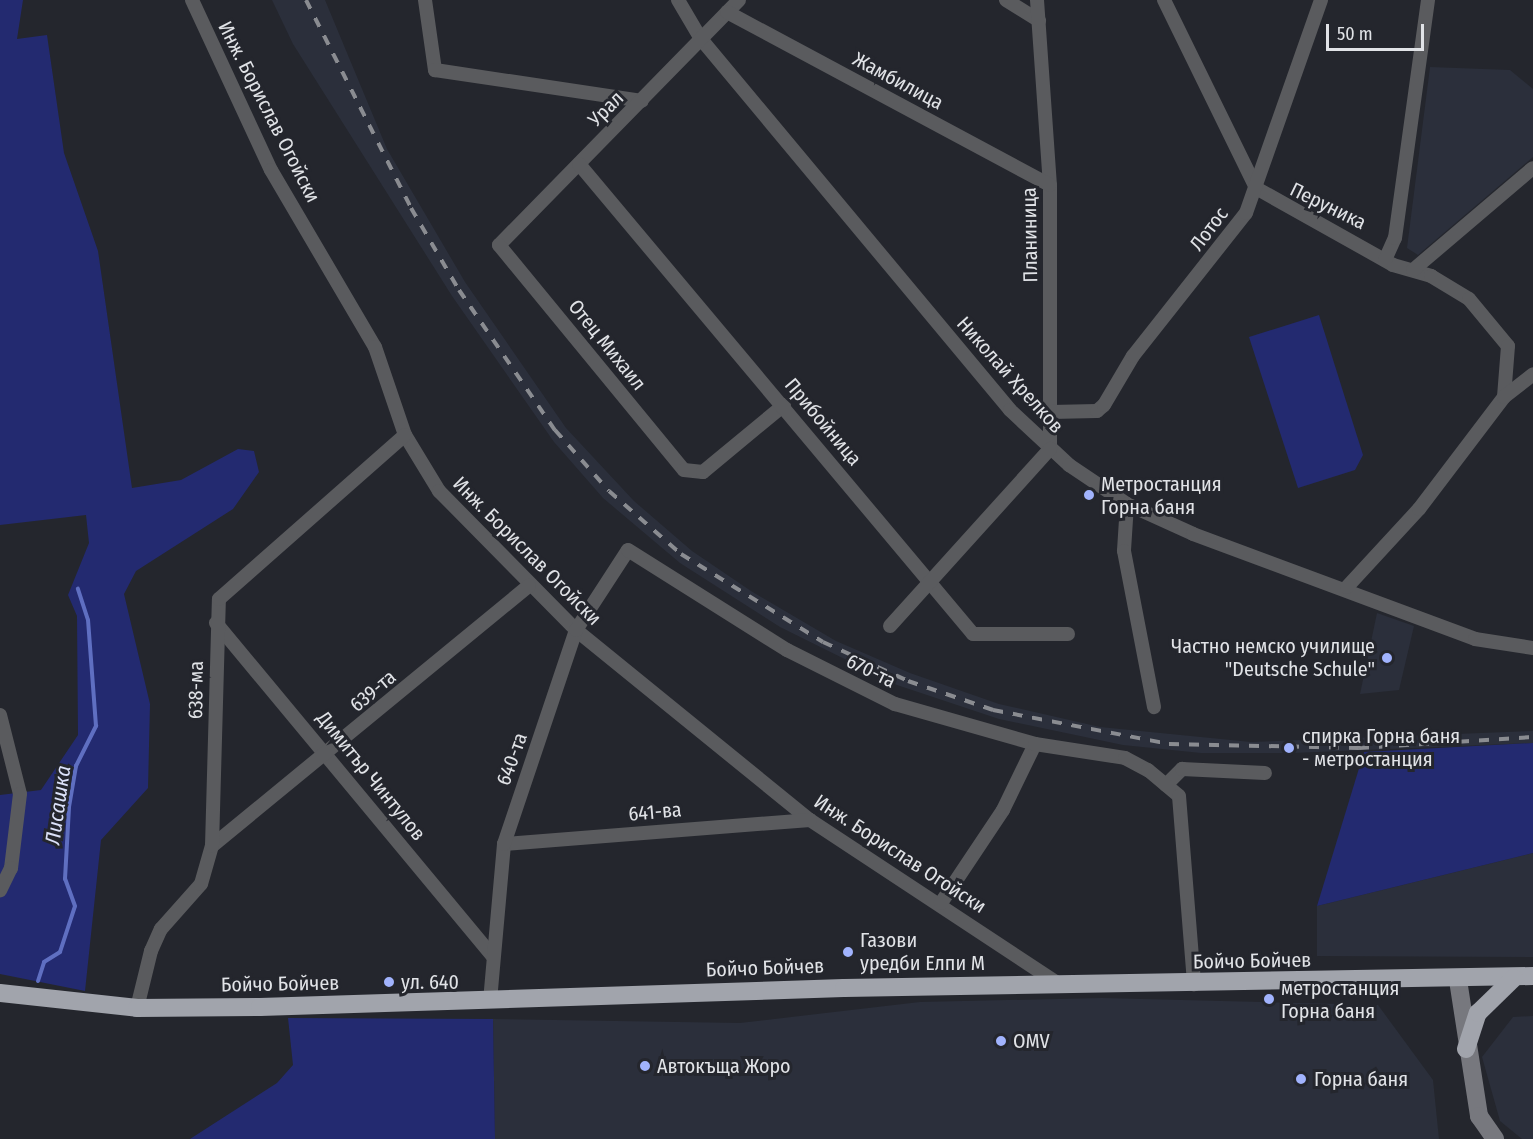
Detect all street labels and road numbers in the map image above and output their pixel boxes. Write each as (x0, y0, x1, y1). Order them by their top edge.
street label: Инж. Борислав Огойски (213, 17, 325, 207)
street label: Жамбилица (849, 47, 947, 115)
street label: Урал (583, 86, 629, 132)
street label: Перуника (1286, 177, 1370, 235)
street label: Планиница (1017, 187, 1043, 283)
street label: Лотос (1185, 202, 1233, 256)
street label: Отец Михаил (563, 295, 651, 395)
street label: Николай Хрелков (952, 312, 1068, 438)
street label: Прибойница (779, 373, 867, 471)
street label: Инж. Борислав Огойски (448, 472, 606, 630)
street label: 670-та (842, 649, 900, 693)
street label: 638-ма (183, 661, 209, 719)
street label: 639-та (345, 665, 401, 717)
street label: Димитър Чинтулов (312, 707, 430, 845)
street label: 640-та (491, 729, 533, 789)
street label: Инж. Борислав Огойски (810, 789, 990, 919)
street label: 641-ва (627, 798, 683, 826)
street label: Бойчо Бойчев (1193, 948, 1311, 974)
street label: Бойчо Бойчев (705, 954, 825, 982)
street label: Бойчо Бойчев (221, 971, 339, 997)

